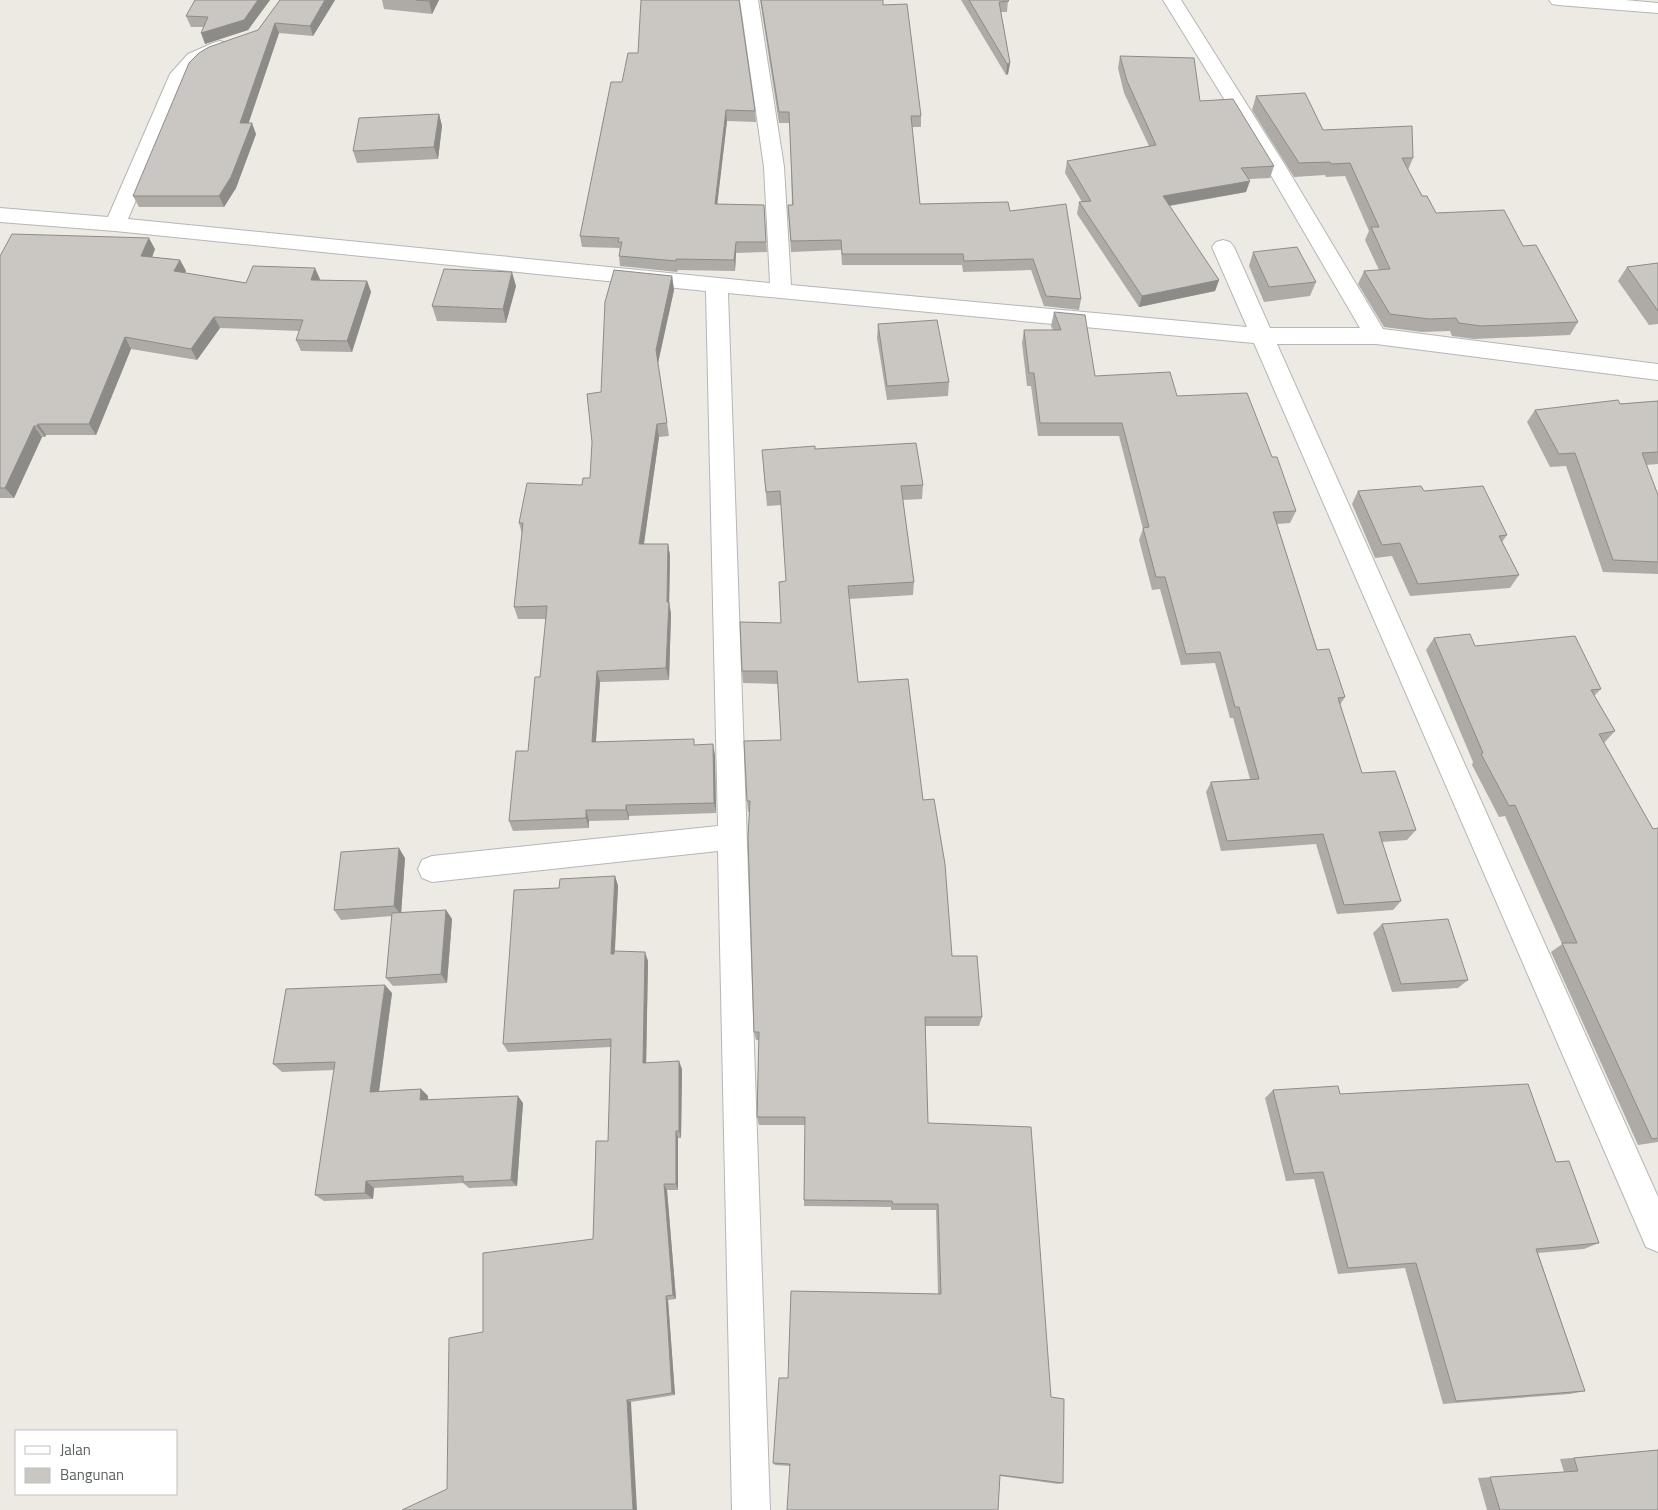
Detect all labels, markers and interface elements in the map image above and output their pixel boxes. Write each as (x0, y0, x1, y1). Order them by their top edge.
legend (15, 1430, 178, 1495)
text: Jalan (60, 1438, 91, 1461)
text: Bangunan (60, 1463, 124, 1486)

